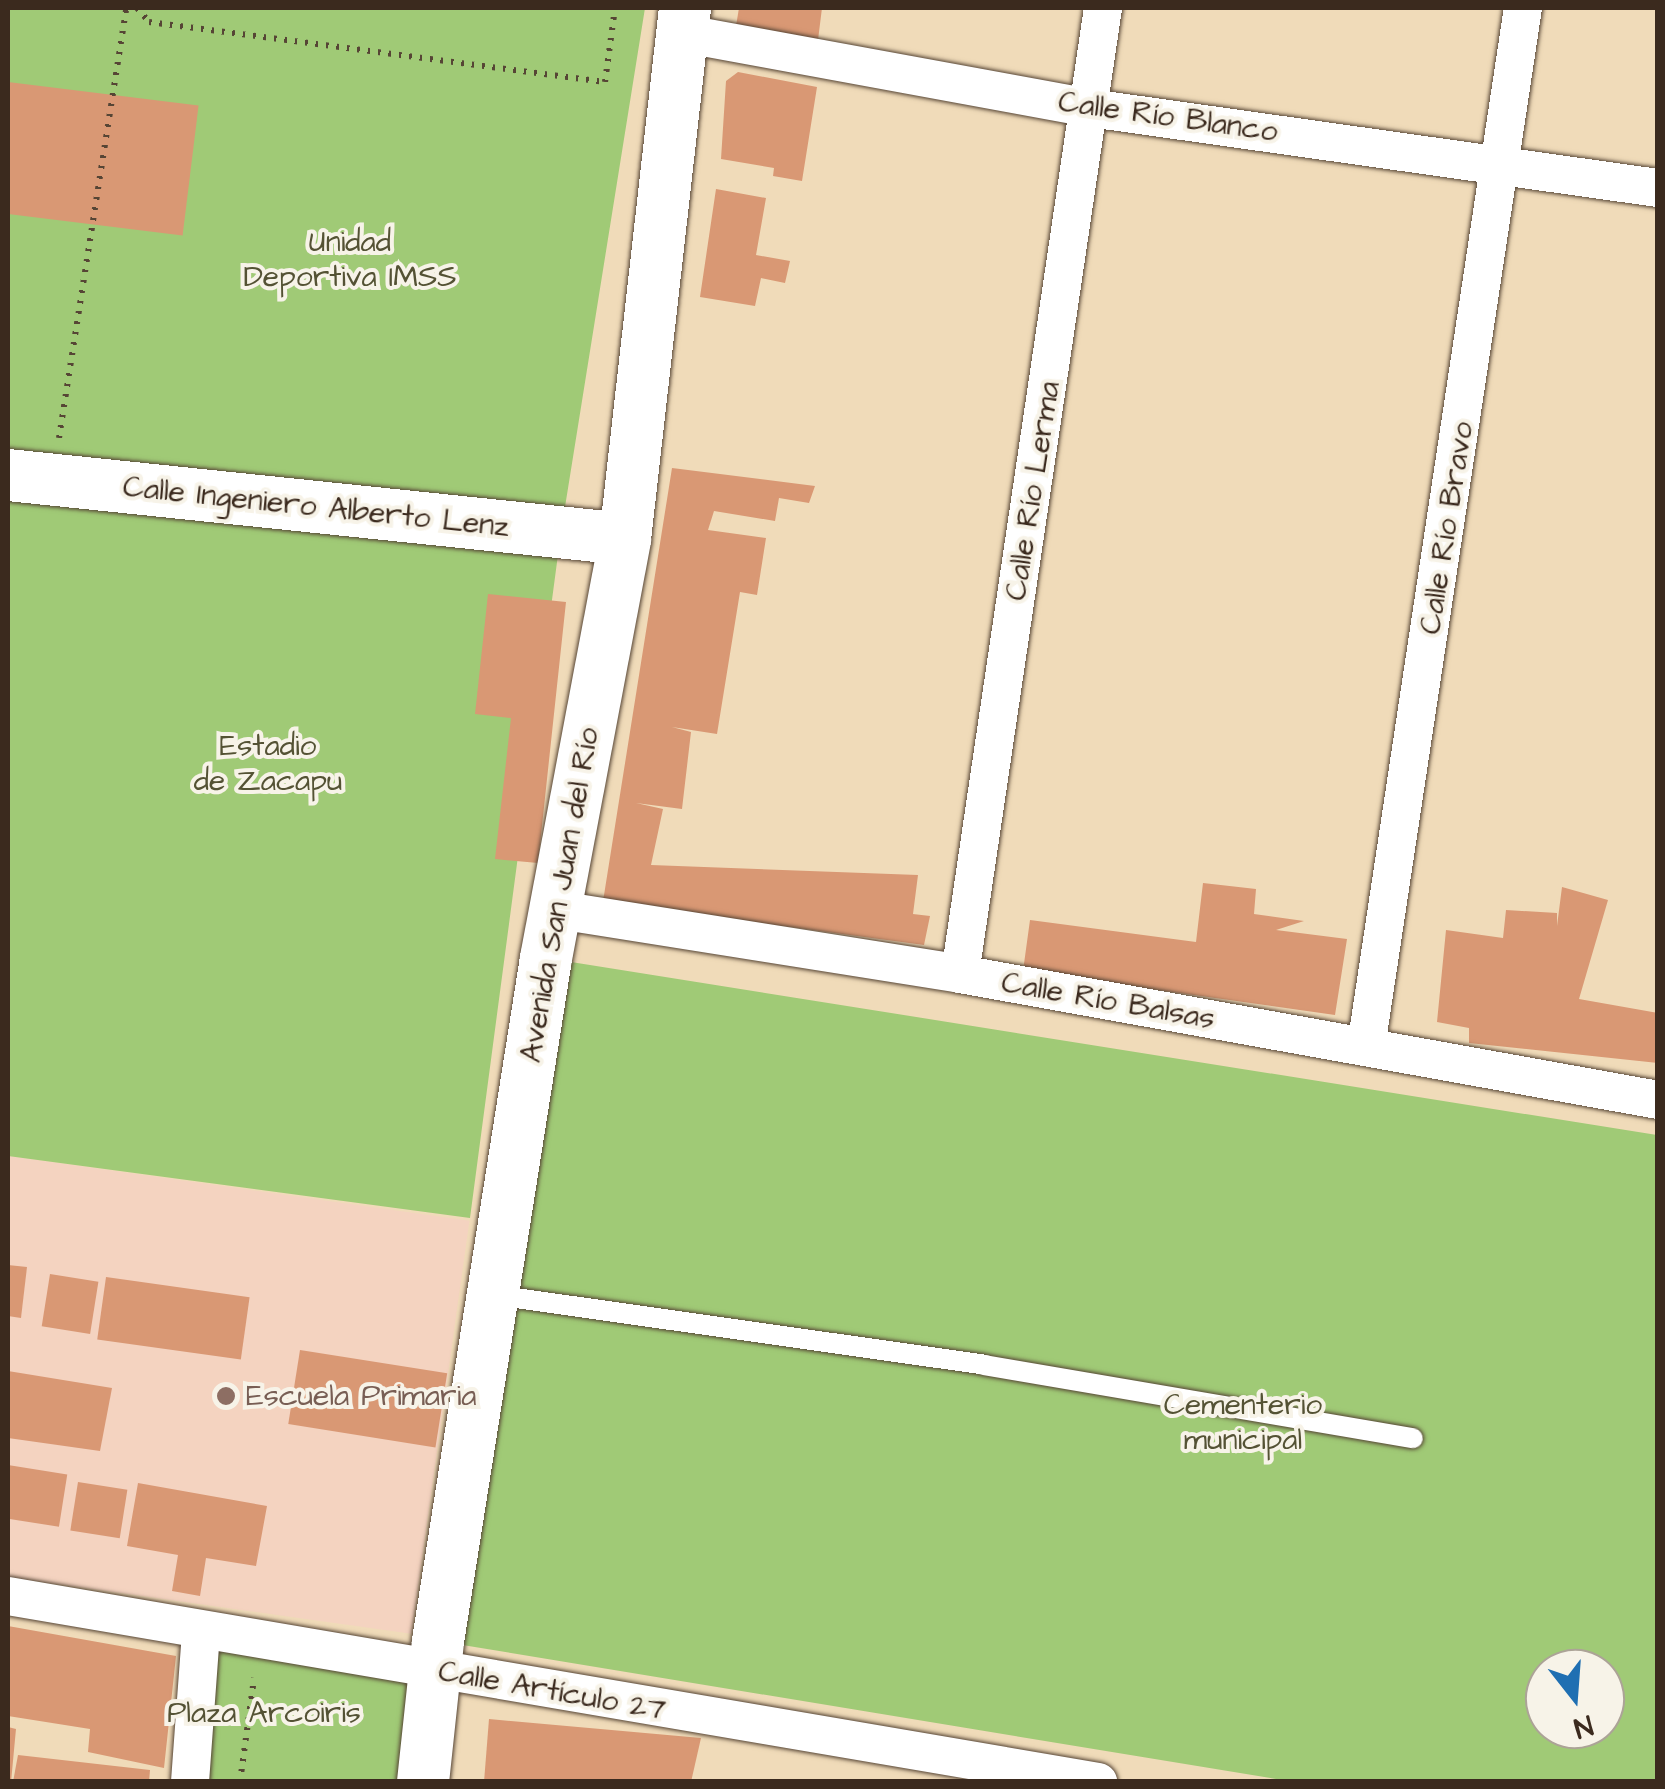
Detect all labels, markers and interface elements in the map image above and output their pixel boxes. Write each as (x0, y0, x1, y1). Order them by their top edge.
street label: Calle Río Blanco (1056, 84, 1280, 150)
park label: Unidad Deportiva IMSS (243, 224, 457, 294)
street label: Calle Río Lerma (998, 379, 1068, 603)
street label: Calle Río Bravo (1412, 419, 1482, 637)
street label: Calle Ingeniero Alberto Lenz (121, 469, 511, 545)
street label: Avenida San Juan del Río (513, 725, 607, 1065)
park label: Estadio de Zacapu (194, 728, 342, 798)
street label: Calle Río Balsas (999, 965, 1217, 1037)
place label: Escuela Primaria (246, 1378, 476, 1414)
marker: Escuela Primaria (215, 1385, 237, 1407)
park label: Cementerio municipal (1164, 1387, 1322, 1458)
north arrow (1525, 1649, 1625, 1749)
street label: Calle Artículo 27 (436, 1653, 668, 1729)
park label: Plaza Arcoiris (167, 1695, 361, 1731)
text: N (1569, 1705, 1597, 1747)

